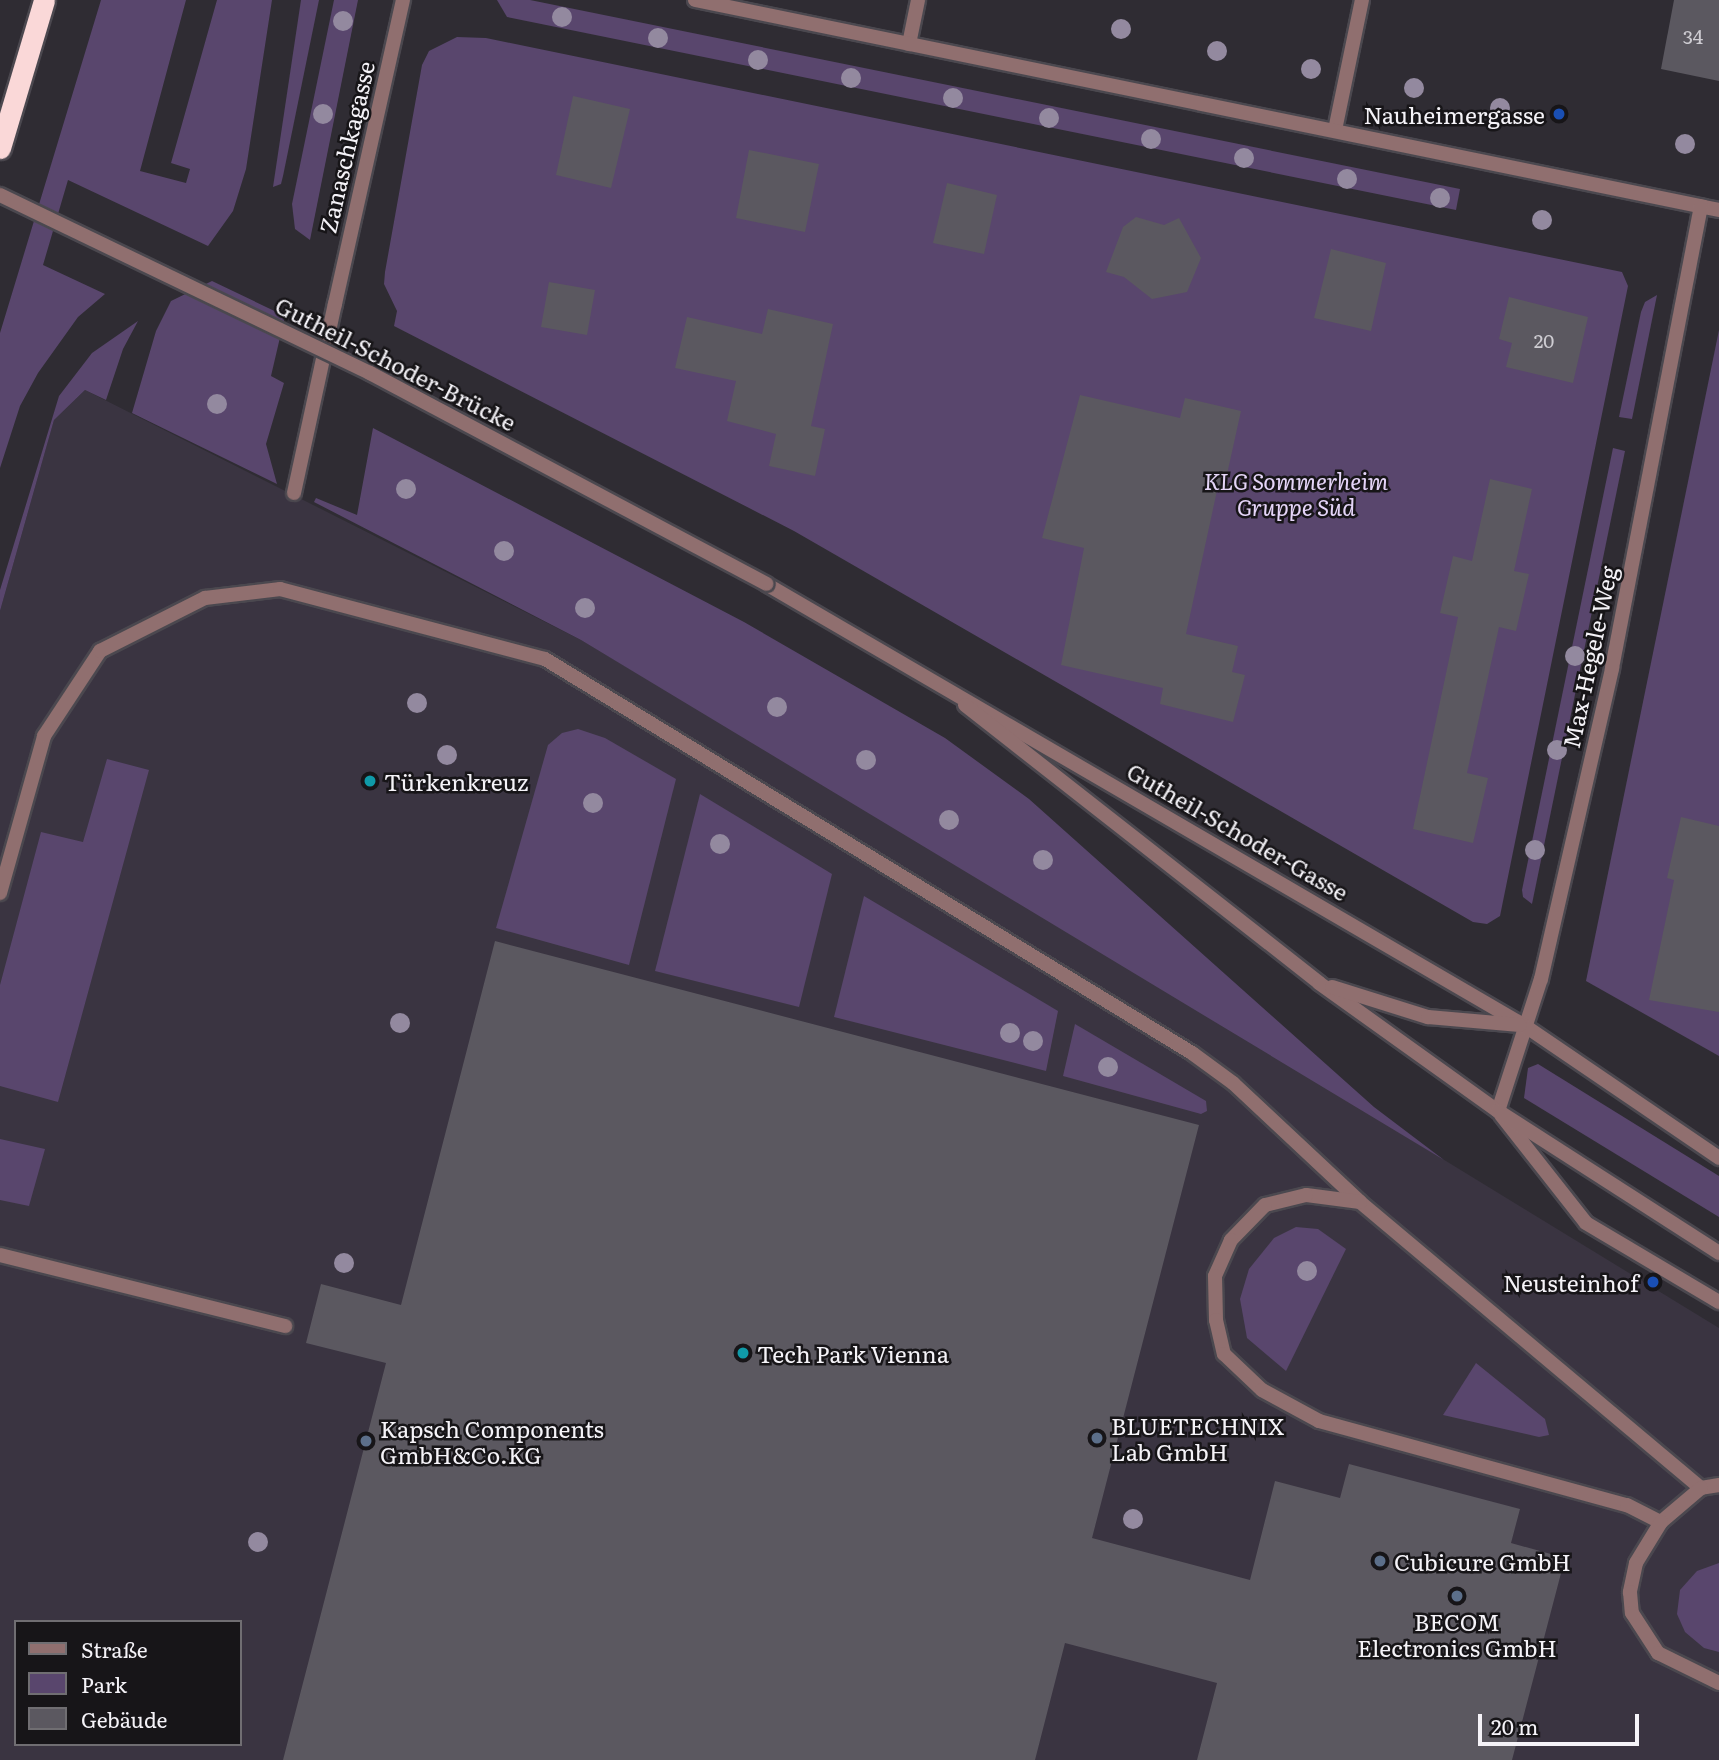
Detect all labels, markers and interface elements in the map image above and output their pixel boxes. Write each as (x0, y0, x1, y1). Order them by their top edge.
house number: 34 (1683, 26, 1703, 48)
street label: Zanaschkagasse (313, 58, 379, 236)
place label: Nauheimergasse (1364, 100, 1545, 128)
marker: Nauheimergasse (1551, 106, 1567, 122)
street label: Gutheil-Schoder-Brücke (271, 290, 521, 436)
house number: 20 (1534, 330, 1554, 352)
park label: KLG Sommerheim Gruppe Süd (1204, 466, 1388, 520)
street label: Max-Hegele-Weg (1556, 563, 1622, 751)
street label: Gutheil-Schoder-Gasse (1123, 756, 1353, 906)
place label: Türkenkreuz (384, 767, 528, 795)
marker: Türkenkreuz (362, 773, 378, 789)
place label: Neusteinhof (1503, 1268, 1639, 1296)
marker: Neusteinhof (1645, 1274, 1661, 1290)
place label: Tech Park Vienna (757, 1339, 949, 1367)
marker: Tech Park Vienna (735, 1345, 751, 1361)
place label: BLUETECHNIX Lab GmbH (1111, 1411, 1284, 1465)
place label: Kapsch Components GmbH&Co.KG (380, 1414, 604, 1468)
marker: BLUETECHNIX Lab GmbH (1089, 1430, 1105, 1446)
marker: Kapsch Components GmbH&Co.KG (358, 1433, 374, 1449)
place label: Cubicure GmbH (1394, 1547, 1571, 1575)
marker: Cubicure GmbH (1372, 1553, 1388, 1569)
marker: BECOM Electronics GmbH (1449, 1588, 1465, 1604)
place label: BECOM Electronics GmbH (1357, 1607, 1557, 1661)
legend (14, 1620, 242, 1746)
text: Straße (81, 1633, 148, 1664)
text: Park (81, 1668, 127, 1699)
scale bar (1481, 1700, 1642, 1744)
text: Gebäude (81, 1703, 167, 1734)
text: 20 m (1491, 1710, 1538, 1741)

